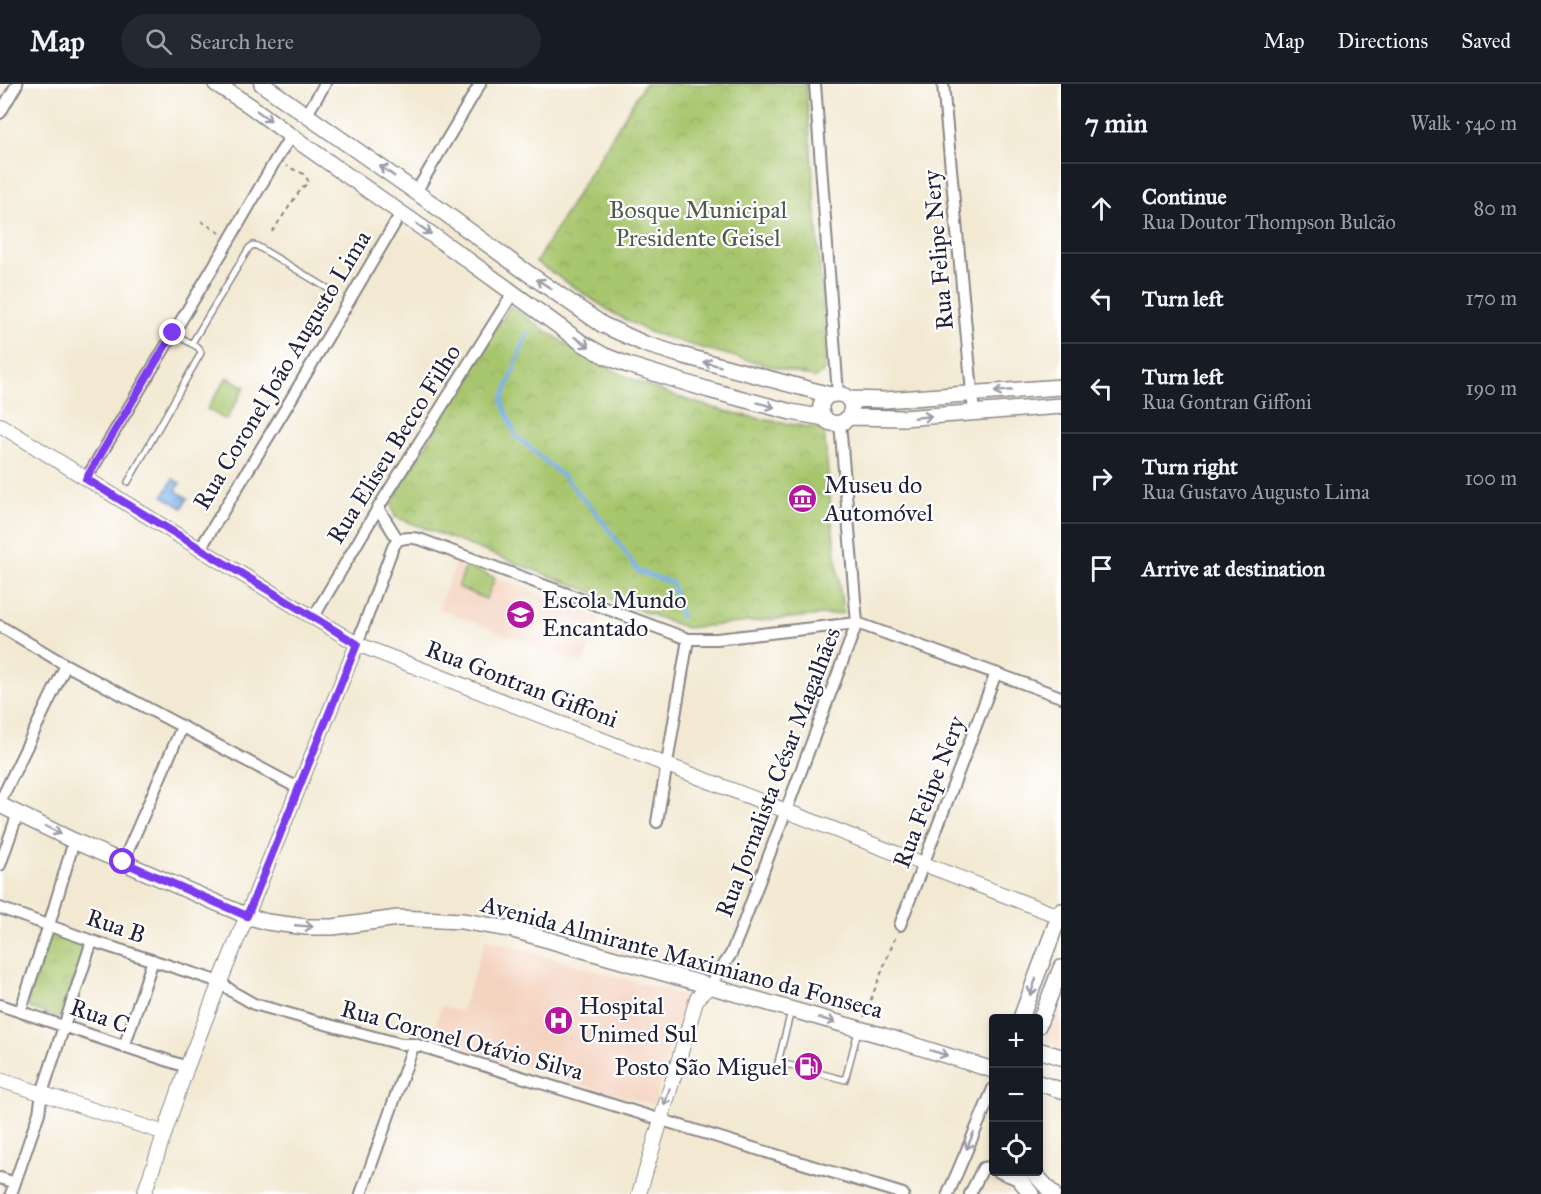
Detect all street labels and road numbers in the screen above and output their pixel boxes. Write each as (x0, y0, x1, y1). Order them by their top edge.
street label: Rua Felipe Nery (916, 168, 960, 331)
street label: Rua Coronel João Augusto Lima (187, 224, 378, 515)
street label: Rua Eliseu Becco Filho (320, 339, 468, 549)
street label: Rua Jornalista César Magalhães (709, 623, 847, 921)
street label: Rua Gontran Giffoni (422, 634, 623, 735)
street label: Rua Felipe Nery (886, 711, 972, 872)
street label: Avenida Almirante Maximiano da Fonseca (477, 889, 887, 1025)
street label: Rua B (82, 902, 150, 950)
street label: Rua C (66, 992, 134, 1040)
street label: Rua Coronel Otávio Silva (338, 993, 587, 1087)

